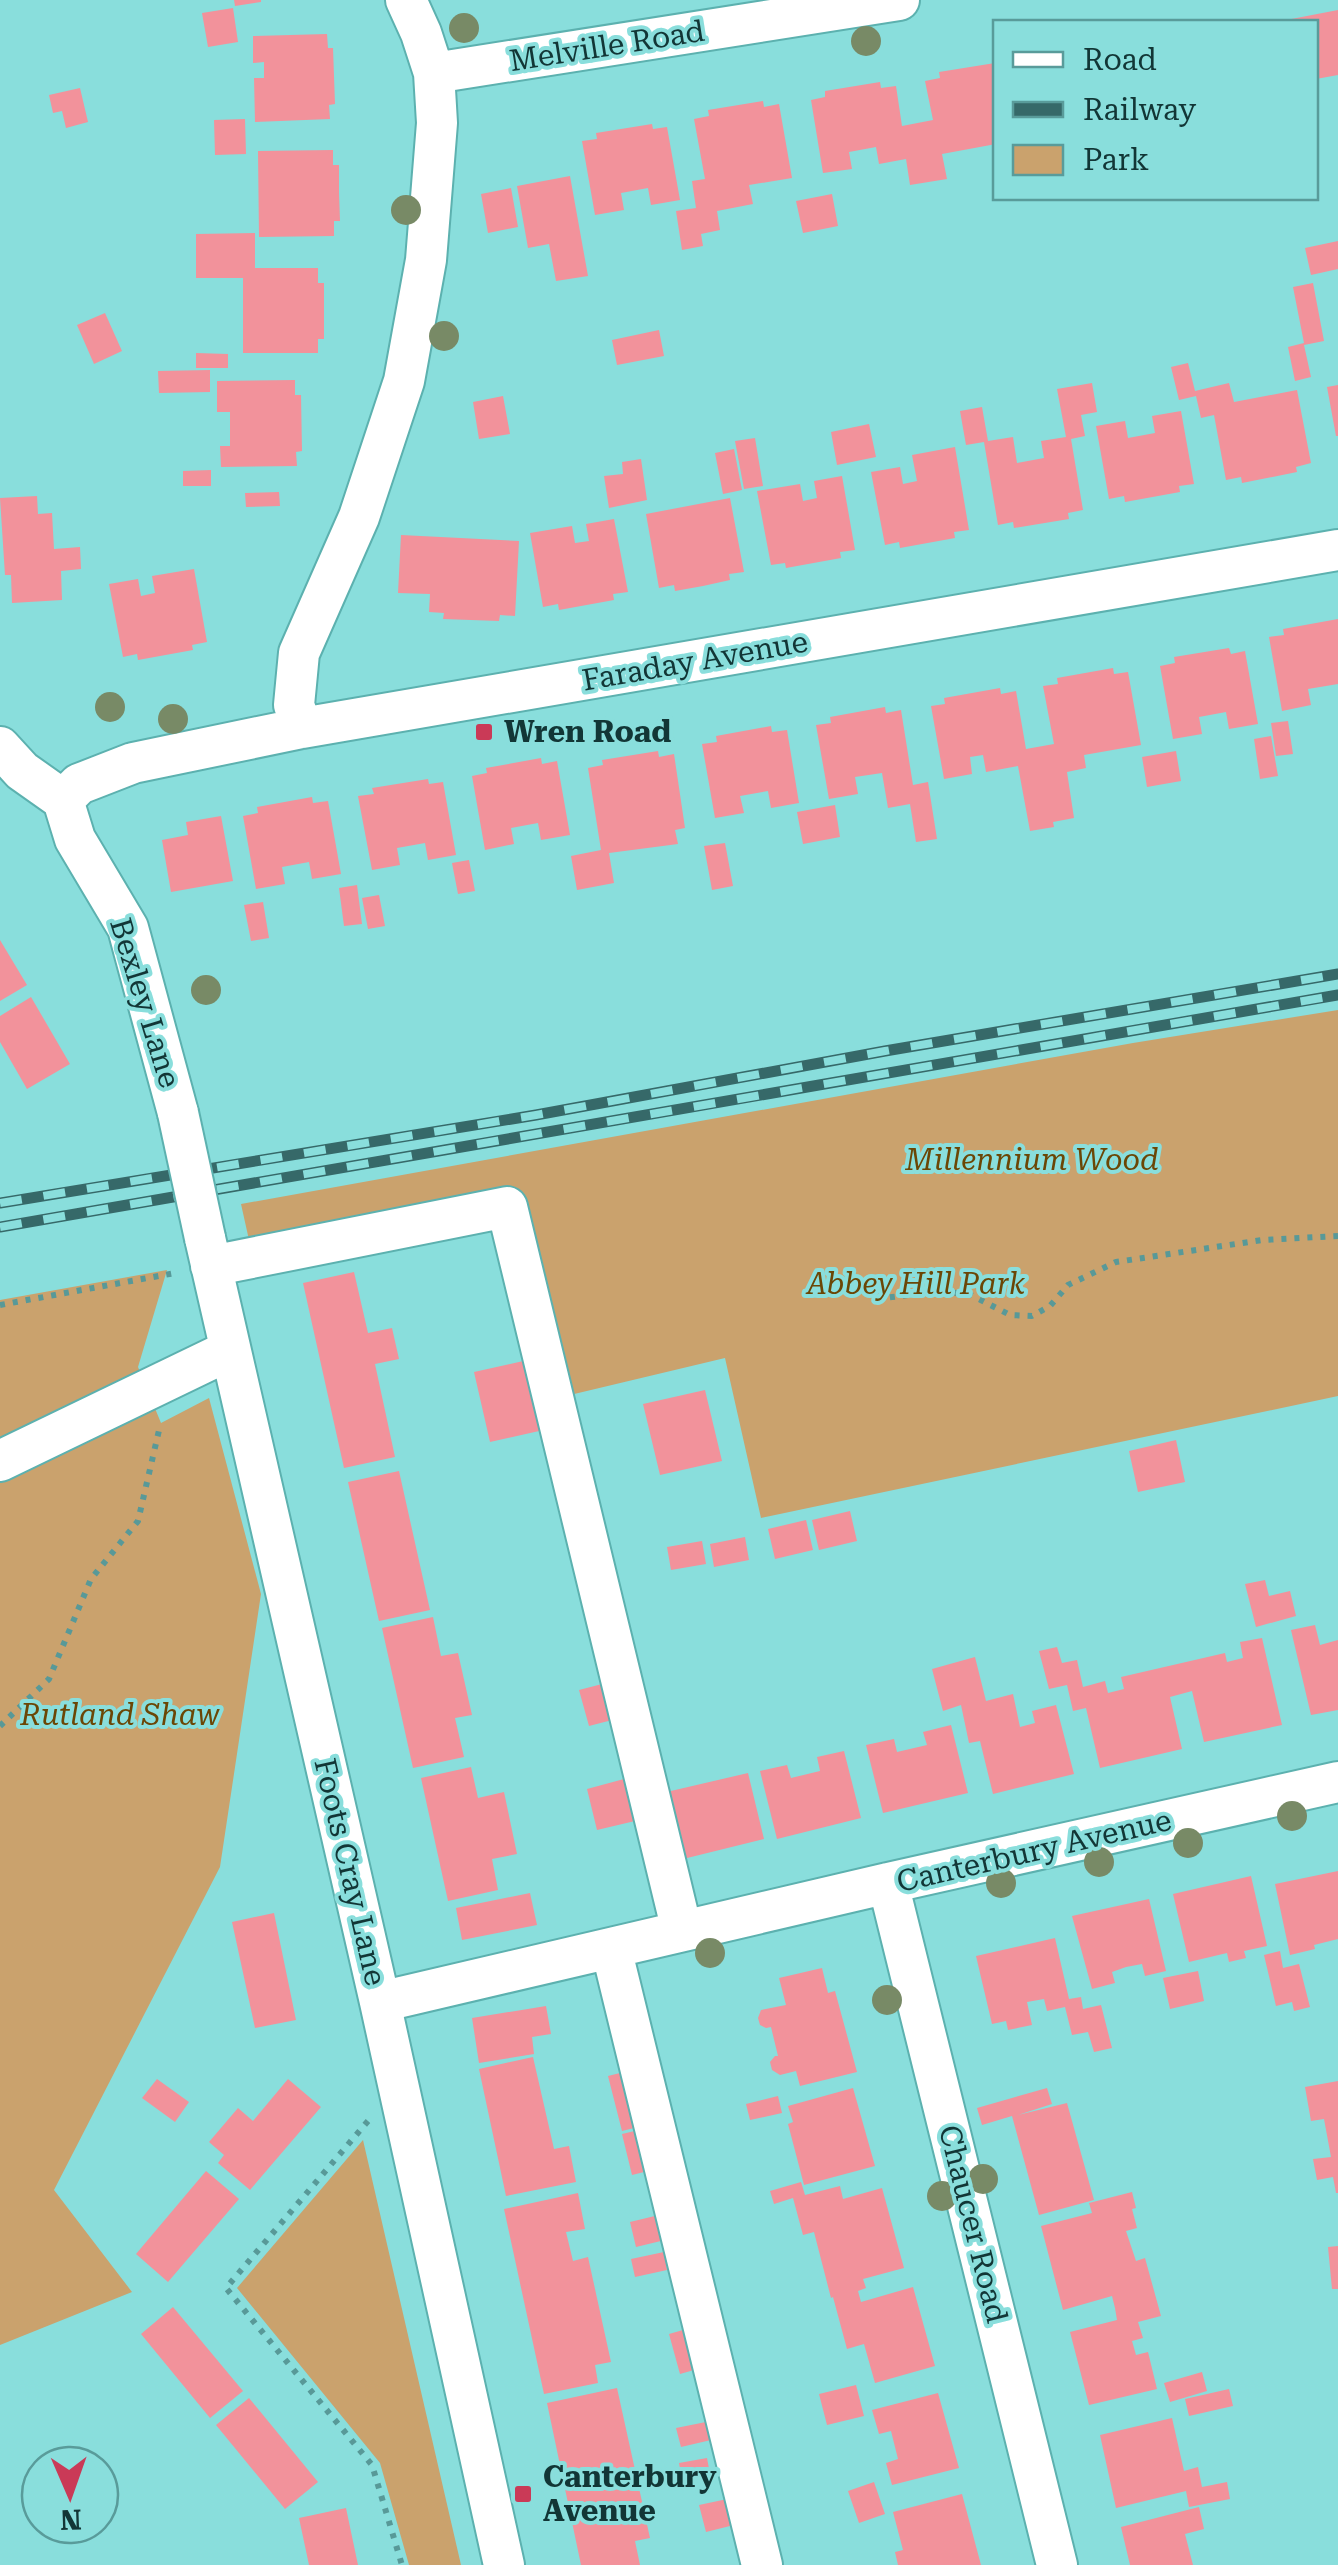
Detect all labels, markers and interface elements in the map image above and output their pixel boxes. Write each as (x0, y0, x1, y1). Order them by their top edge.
street label: Melville Road (507, 13, 707, 78)
legend (993, 20, 1318, 200)
text: Road (1083, 42, 1157, 77)
text: Railway (1083, 92, 1197, 127)
text: Park (1083, 142, 1149, 177)
street label: Faraday Avenue (579, 623, 810, 698)
place label: Wren Road (504, 714, 671, 749)
marker: Wren Road (473, 721, 495, 743)
street label: Bexley Lane (103, 914, 188, 1092)
park label: Millennium Wood (904, 1142, 1159, 1177)
park label: Abbey Hill Park (805, 1266, 1026, 1301)
park label: Rutland Shaw (19, 1697, 221, 1732)
street label: Foots Cray Lane (307, 1755, 394, 1989)
street label: Canterbury Avenue (893, 1802, 1175, 1899)
street label: Chaucer Road (932, 2121, 1015, 2326)
north arrow (20, 2445, 120, 2545)
place label: Canterbury Avenue (543, 2459, 717, 2528)
marker: Canterbury Avenue (512, 2483, 534, 2505)
text: N (60, 2503, 82, 2536)

